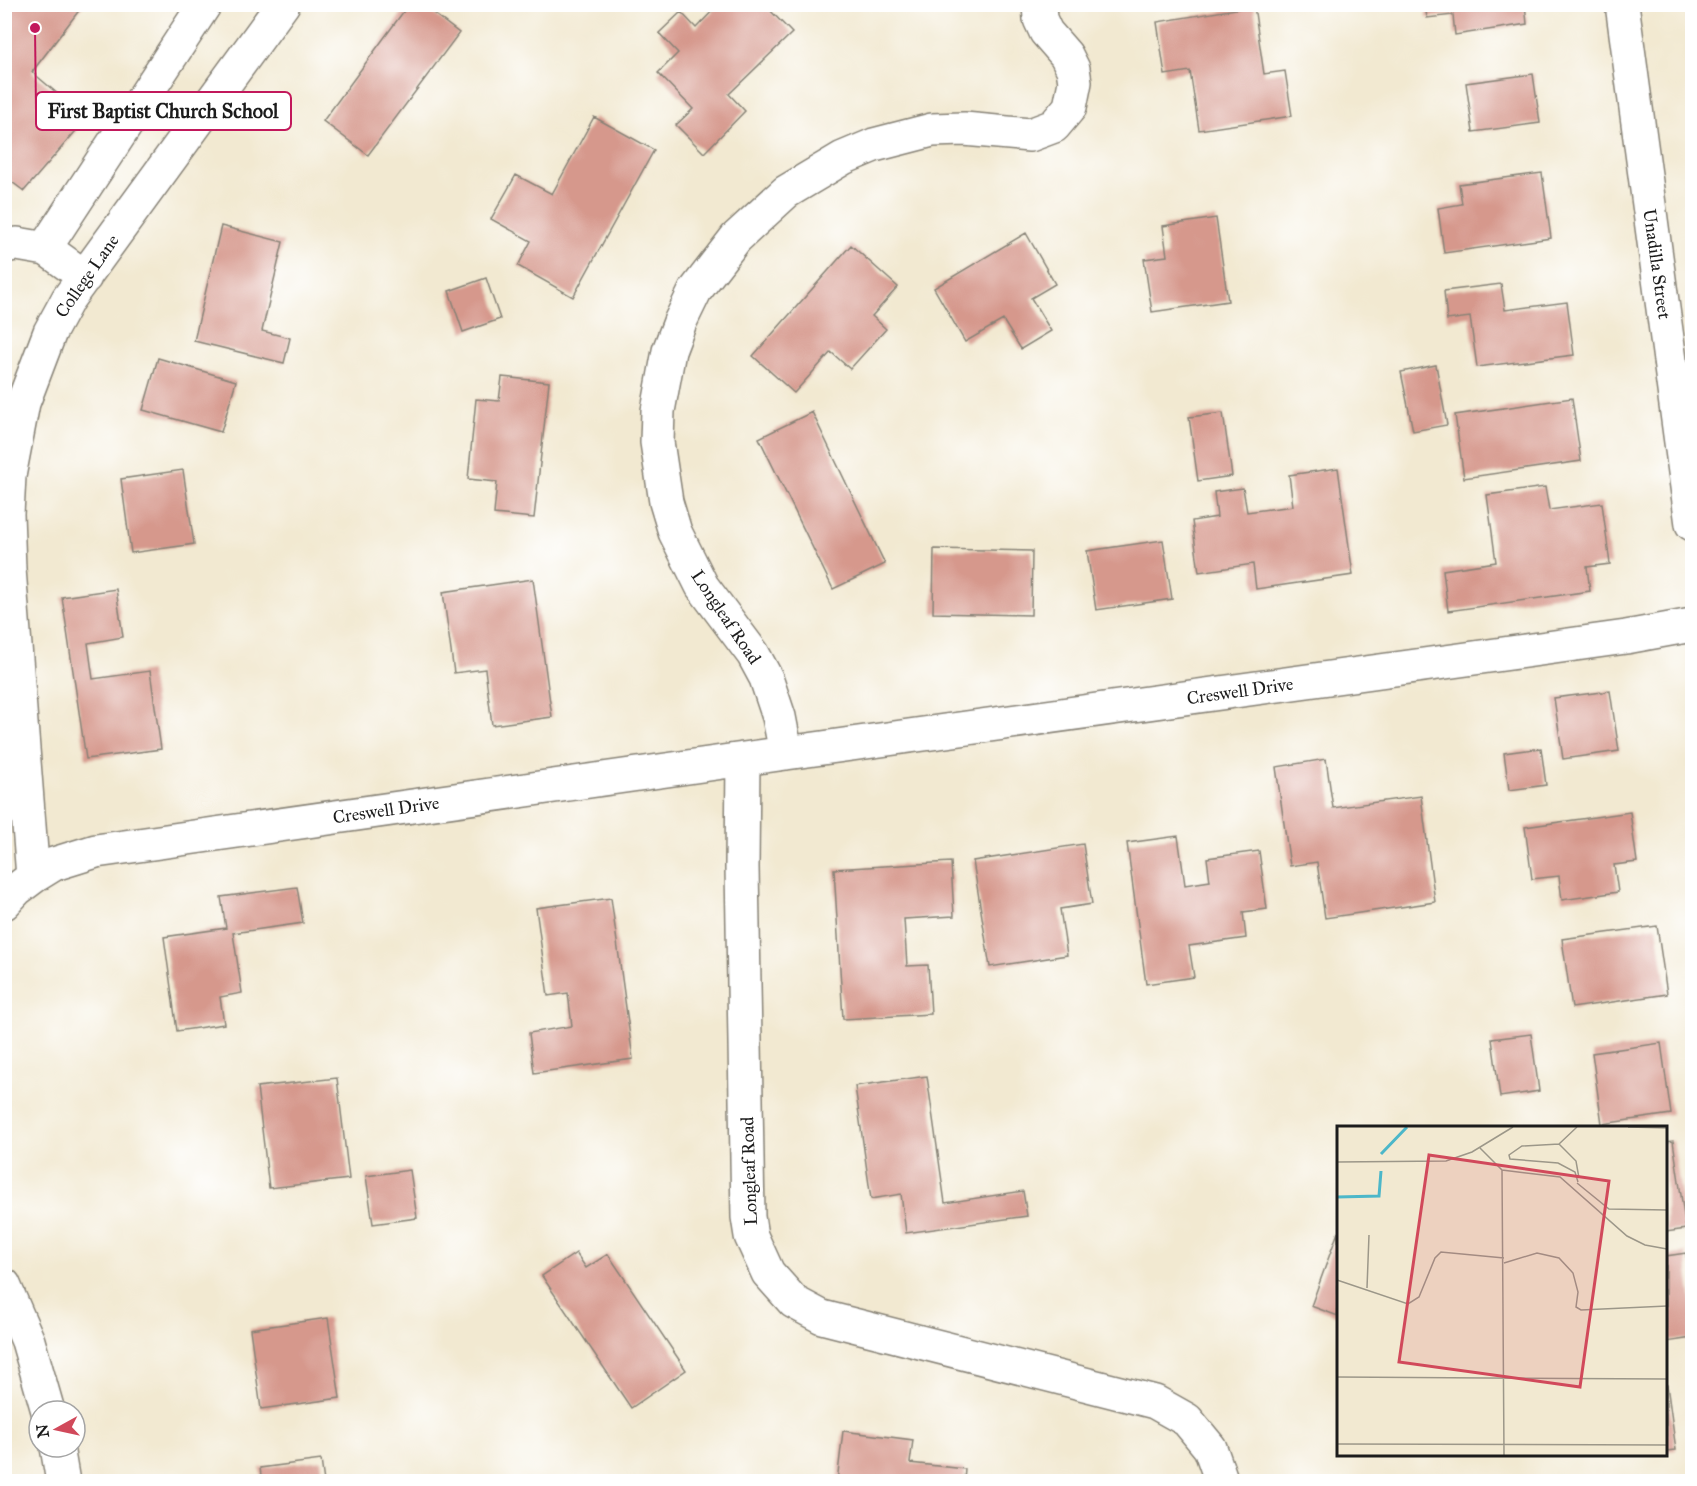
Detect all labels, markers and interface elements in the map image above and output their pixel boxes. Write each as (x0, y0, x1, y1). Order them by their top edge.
callout: First Baptist Church School (36, 92, 291, 130)
text: First Baptist Church School (47, 99, 279, 124)
street label: Unadilla Street (1638, 207, 1676, 321)
street label: College Lane (50, 230, 125, 322)
street label: Longleaf Road (686, 566, 766, 669)
street label: Creswell Drive (1185, 673, 1295, 709)
street label: Creswell Drive (331, 792, 441, 828)
street label: Longleaf Road (736, 1116, 763, 1226)
inset map (1337, 1126, 1667, 1456)
north arrow (27, 1399, 87, 1459)
text: N (32, 1423, 53, 1439)

